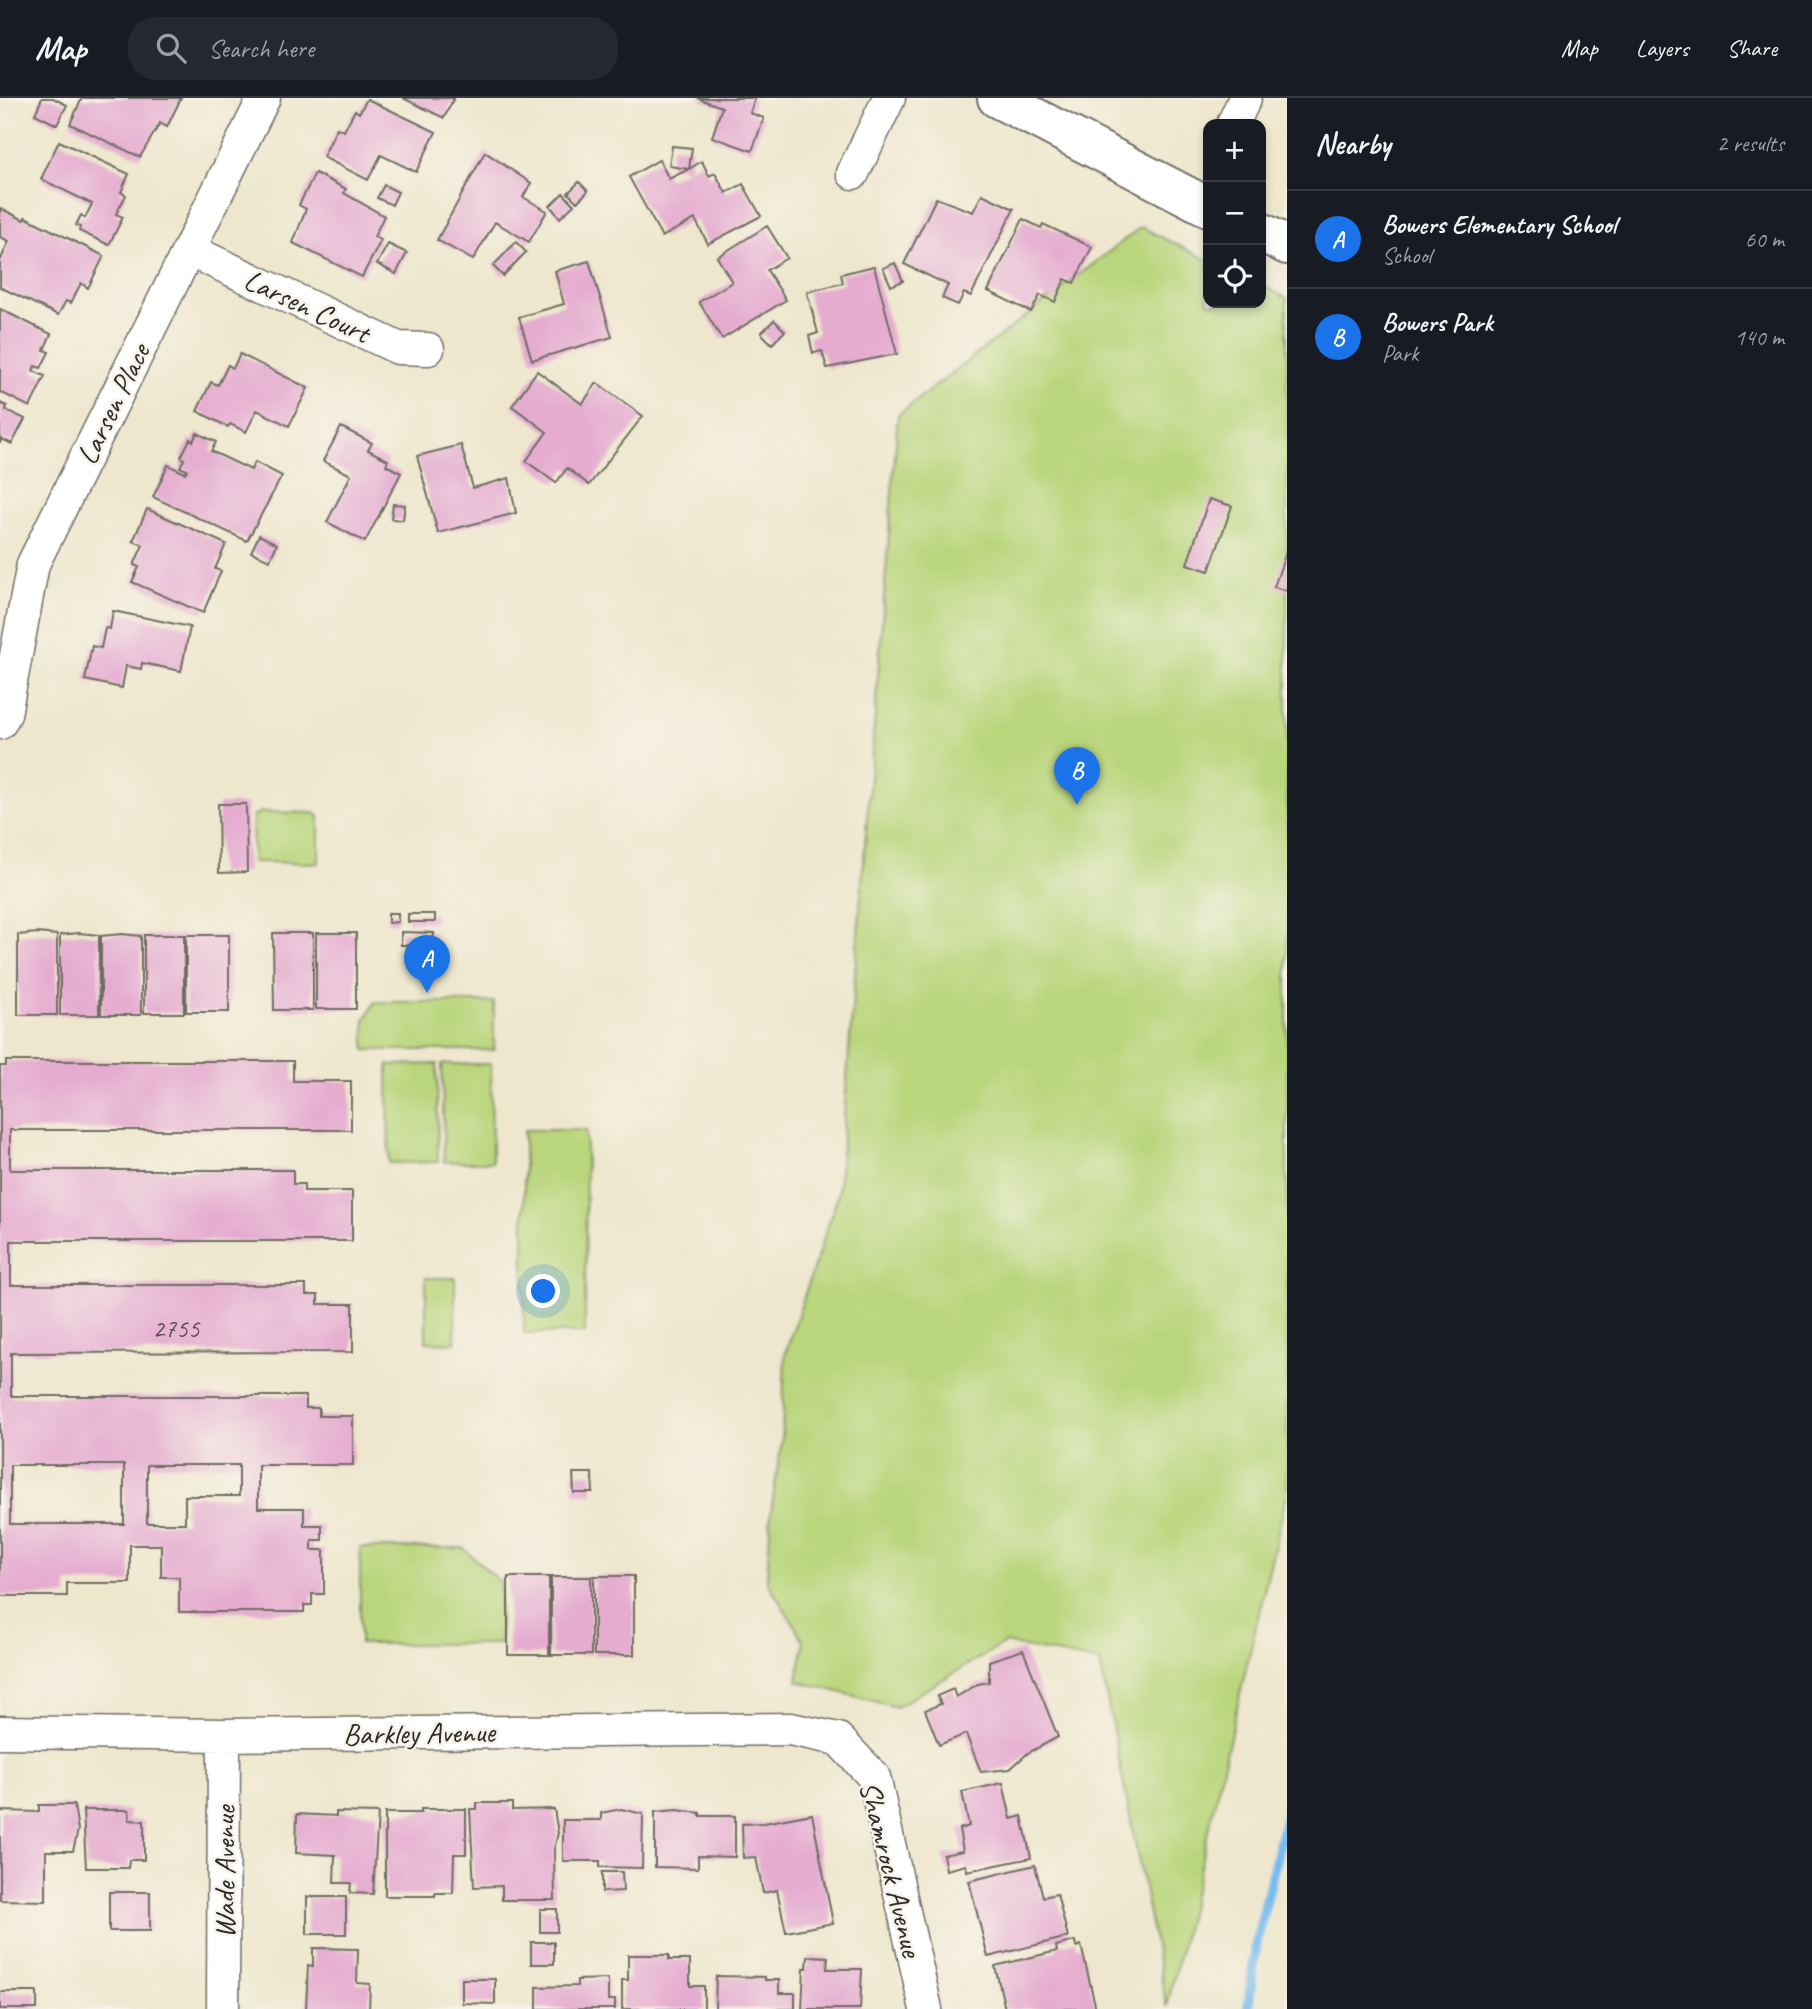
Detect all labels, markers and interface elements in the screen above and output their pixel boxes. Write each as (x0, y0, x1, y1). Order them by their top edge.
search box (128, 17, 618, 80)
text: Map (35, 27, 86, 69)
icon: search (152, 29, 190, 67)
text: Search here (208, 32, 314, 65)
text: Map (1561, 33, 1598, 63)
text: Layers (1636, 33, 1689, 63)
text: Share (1727, 33, 1777, 63)
map controls (1203, 119, 1266, 308)
button: + (1203, 119, 1266, 182)
text: Nearby (1315, 125, 1391, 163)
text: 2 results (1717, 129, 1784, 158)
button: − (1203, 182, 1266, 245)
text: Bowers Elementary School (1382, 208, 1616, 241)
text: A (1332, 225, 1344, 254)
text: 60 m (1745, 225, 1784, 254)
text: School (1382, 241, 1431, 270)
button: locate (1203, 245, 1266, 308)
street label: Larsen Court (238, 260, 379, 353)
text: Bowers Park (1382, 306, 1493, 339)
text: B (1332, 323, 1344, 352)
text: 140 m (1735, 323, 1784, 352)
street label: Larsen Place (68, 336, 159, 470)
text: Park (1382, 339, 1418, 368)
pin: B (1054, 747, 1100, 805)
pin: A (404, 935, 450, 993)
your location (526, 1274, 560, 1308)
house number: 2755 (153, 1312, 201, 1345)
street label: Barkley Avenue (343, 1713, 497, 1753)
street label: Shamrock Avenue (851, 1777, 932, 1963)
street label: Wade Avenue (205, 1803, 243, 1938)

